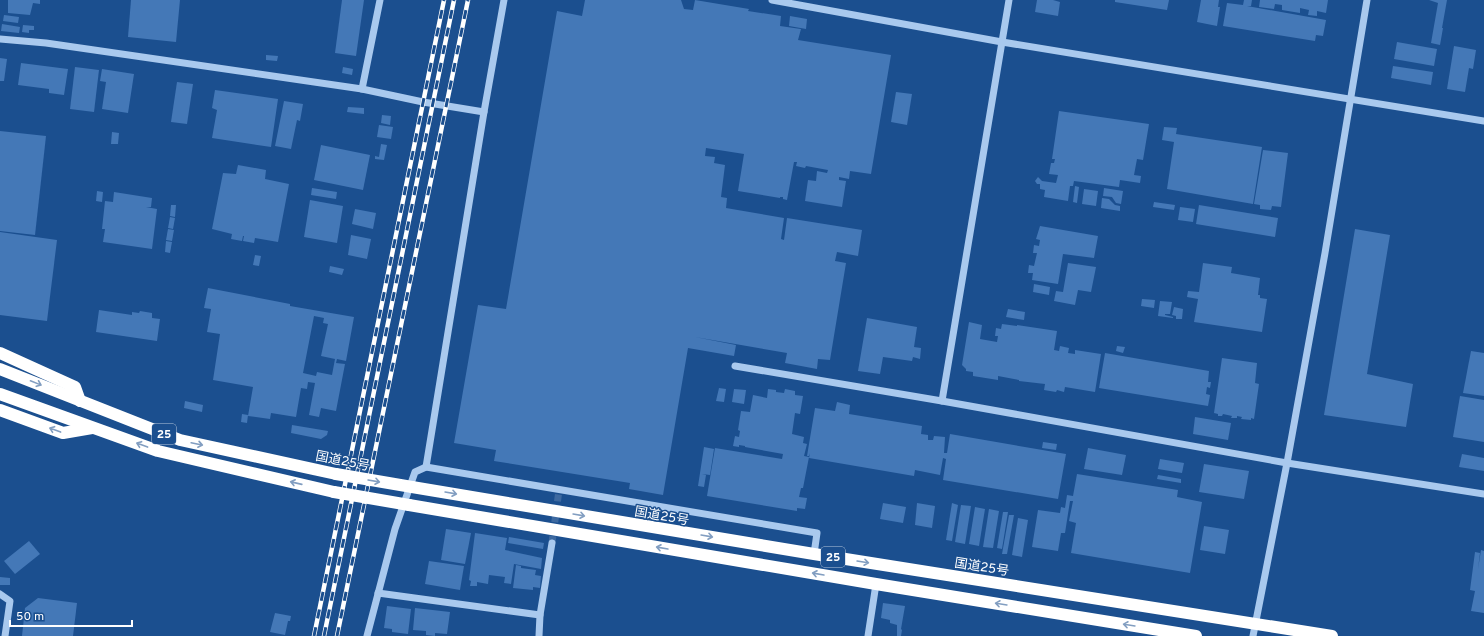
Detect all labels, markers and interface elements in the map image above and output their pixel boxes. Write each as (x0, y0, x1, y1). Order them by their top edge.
one-way arrow (30, 380, 42, 388)
road number: 25 (152, 424, 176, 444)
one-way arrow (49, 426, 61, 434)
one-way arrow (190, 440, 203, 448)
one-way arrow (137, 441, 149, 449)
street label: 国道25号 (314, 449, 371, 475)
one-way arrow (367, 477, 380, 485)
one-way arrow (289, 479, 302, 487)
one-way arrow (444, 490, 457, 498)
street label: 国道25号 (633, 504, 690, 530)
one-way arrow (572, 511, 585, 519)
one-way arrow (700, 533, 713, 541)
one-way arrow (656, 543, 669, 551)
road number: 25 (821, 547, 845, 567)
street label: 国道25号 (953, 556, 1010, 580)
one-way arrow (856, 558, 869, 566)
one-way arrow (811, 570, 824, 578)
one-way arrow (995, 600, 1008, 608)
scale bar (10, 602, 132, 628)
text: 50 m (16, 609, 44, 625)
one-way arrow (1123, 621, 1136, 629)

